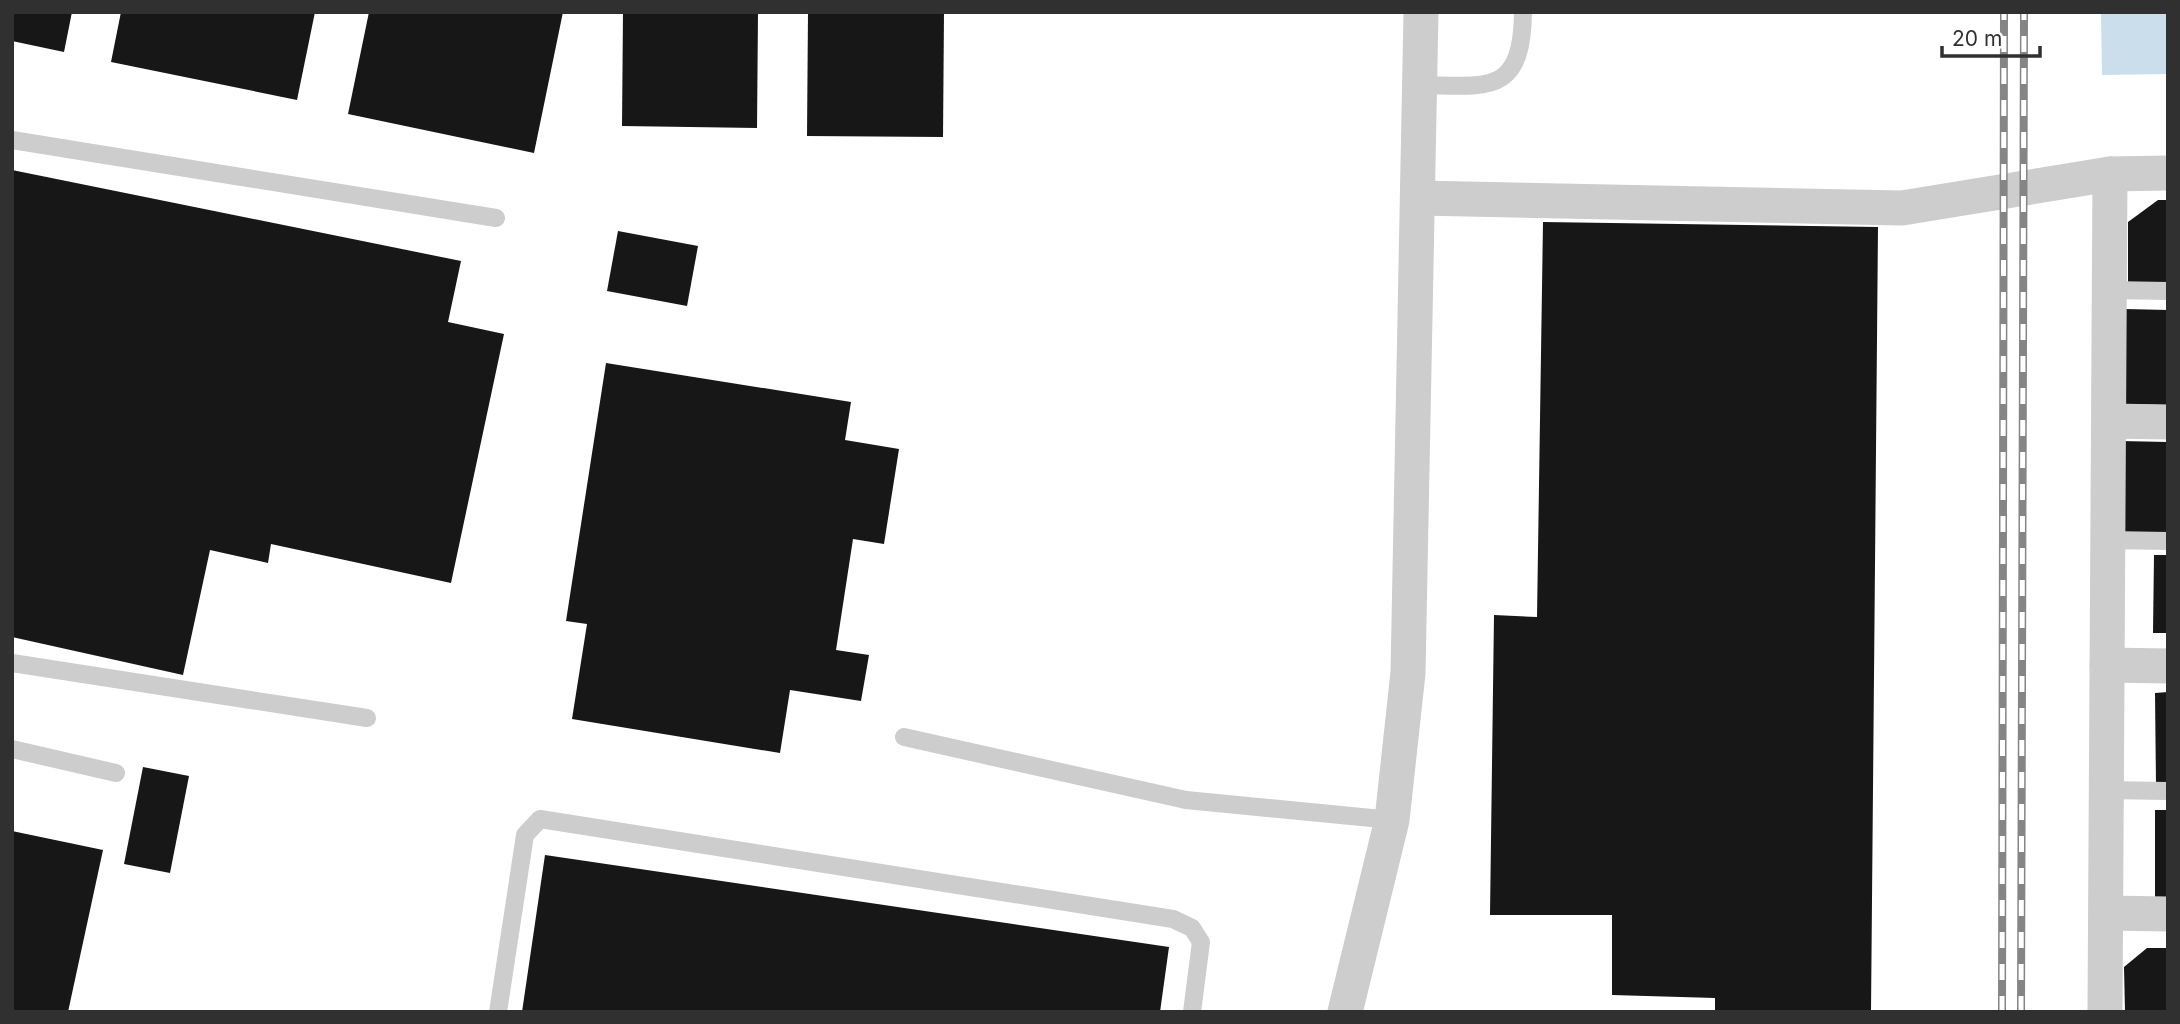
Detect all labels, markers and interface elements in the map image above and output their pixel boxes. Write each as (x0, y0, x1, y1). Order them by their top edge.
scale bar (1942, 14, 2040, 58)
text: 20 m (1952, 26, 2002, 51)

